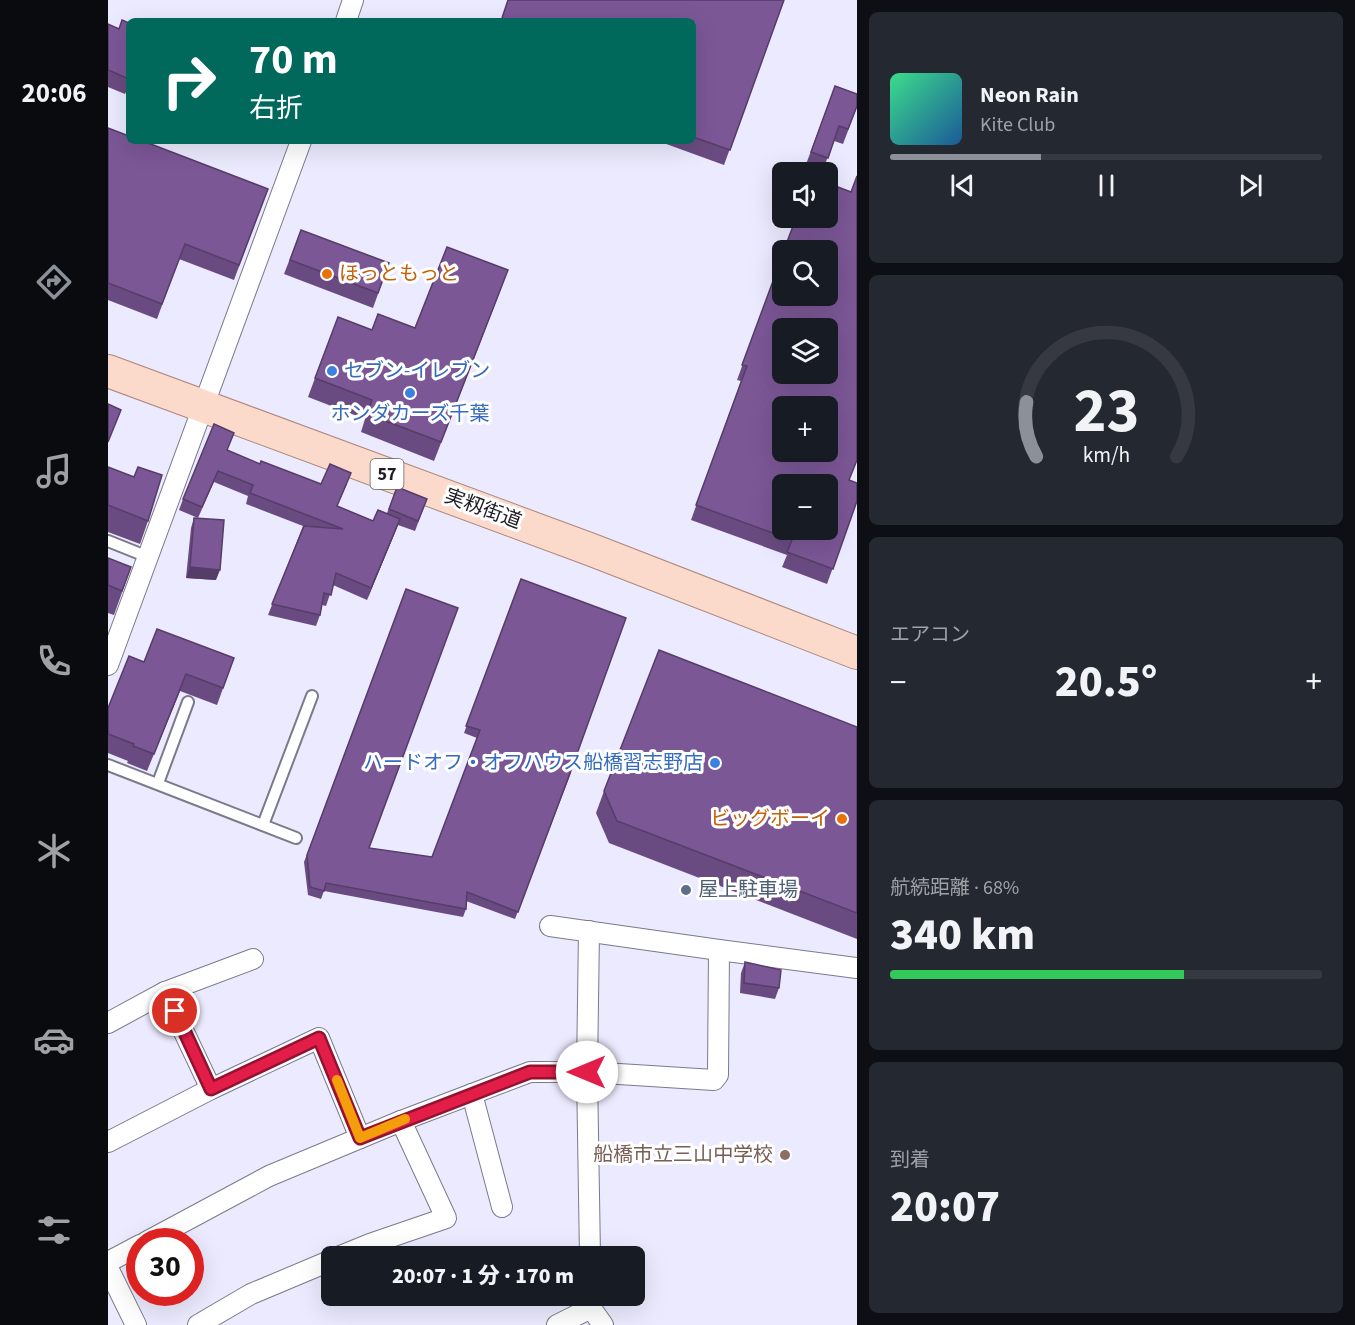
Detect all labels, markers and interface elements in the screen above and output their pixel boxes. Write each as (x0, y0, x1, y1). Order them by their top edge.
text: 70 m (249, 30, 338, 90)
icon: right (150, 42, 228, 120)
text: 20:06 (21, 74, 87, 113)
text: Neon Rain (980, 79, 1079, 111)
text: 右折 (249, 89, 303, 128)
text: Kite Club (980, 111, 1055, 139)
map controls (772, 162, 838, 540)
button: sound (772, 162, 838, 228)
icon: previous (946, 169, 979, 202)
icon: pause (1090, 169, 1123, 202)
icon: next (1234, 169, 1267, 202)
button: search (772, 240, 838, 306)
place label: ほっともっと (339, 260, 459, 288)
icon: directions (33, 261, 75, 303)
marker: ほっともっと (320, 267, 334, 281)
button: layers (772, 318, 838, 384)
place label: セブン-イレブン (344, 357, 490, 385)
marker: セブン-イレブン (325, 364, 339, 378)
text: 23 (1073, 367, 1139, 456)
marker: ホンダカーズ千葉 (403, 386, 417, 400)
button: + (772, 396, 838, 462)
place label: ホンダカーズ千葉 (331, 400, 490, 428)
text: km/h (1082, 440, 1130, 471)
icon: music (33, 450, 75, 492)
road number: 57 (370, 459, 404, 489)
button: − (772, 474, 838, 540)
street label: 実籾街道 (441, 482, 525, 536)
text: エアコン (890, 621, 970, 649)
icon: phone (33, 640, 75, 682)
text: 20.5° (1055, 650, 1157, 714)
text: − (890, 659, 906, 706)
text: + (1306, 659, 1322, 706)
place label: ハードオフ・オフハウス船橋習志野店 (363, 749, 703, 777)
marker: ハードオフ・オフハウス船橋習志野店 (708, 756, 722, 770)
place label: ビッグボーイ (710, 805, 830, 833)
marker: ビッグボーイ (835, 812, 849, 826)
icon: climate (33, 830, 75, 872)
text: 航続距離 · 68% (890, 874, 1019, 902)
place label: 屋上駐車場 (698, 876, 798, 904)
marker: 屋上駐車場 (679, 883, 693, 897)
text: 340 km (890, 903, 1035, 967)
pin (149, 985, 200, 1036)
icon: arrive (158, 994, 191, 1027)
icon: car (33, 1019, 75, 1061)
position arrow (555, 1040, 619, 1104)
place label: 船橋市立三山中学校 (593, 1141, 773, 1169)
text: 到着 (890, 1146, 930, 1174)
marker: 船橋市立三山中学校 (778, 1148, 792, 1162)
text: 20:07 (890, 1175, 1000, 1239)
icon: filters (33, 1209, 75, 1251)
speed limit sign: 30 (126, 1228, 204, 1306)
text: 20:07 · 1 分 · 170 m (392, 1260, 574, 1292)

